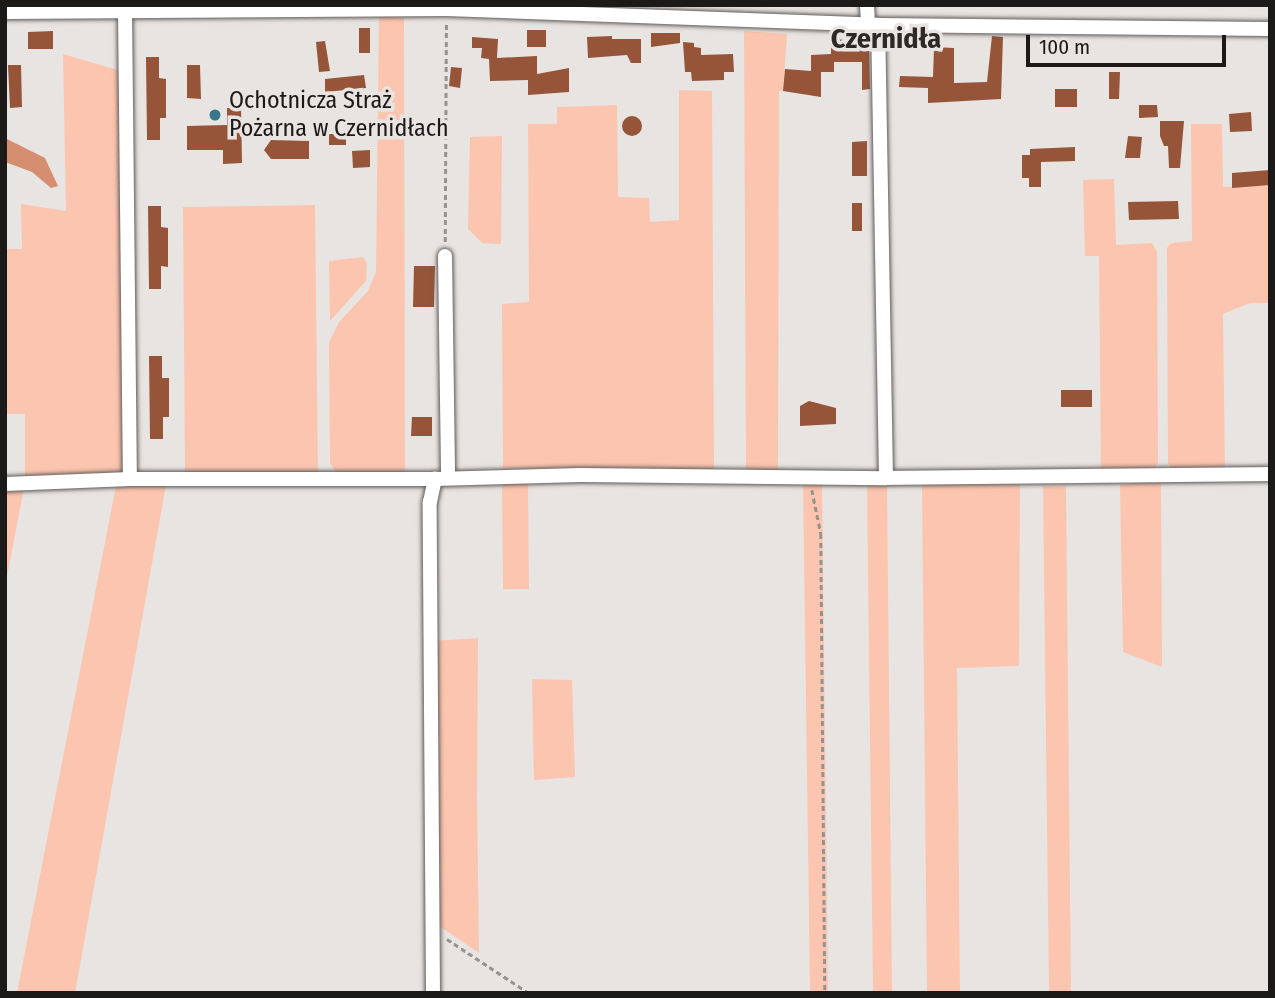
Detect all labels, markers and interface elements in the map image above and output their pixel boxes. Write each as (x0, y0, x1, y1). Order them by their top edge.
scale bar (1030, 21, 1230, 65)
district label: Czernidła (831, 22, 941, 56)
text: 100 m (1039, 34, 1090, 60)
place label: Ochotnicza Straż Pożarna w Czernidłach (229, 87, 449, 143)
marker: Ochotnicza Straż Pożarna w Czernidłach (207, 107, 223, 123)

